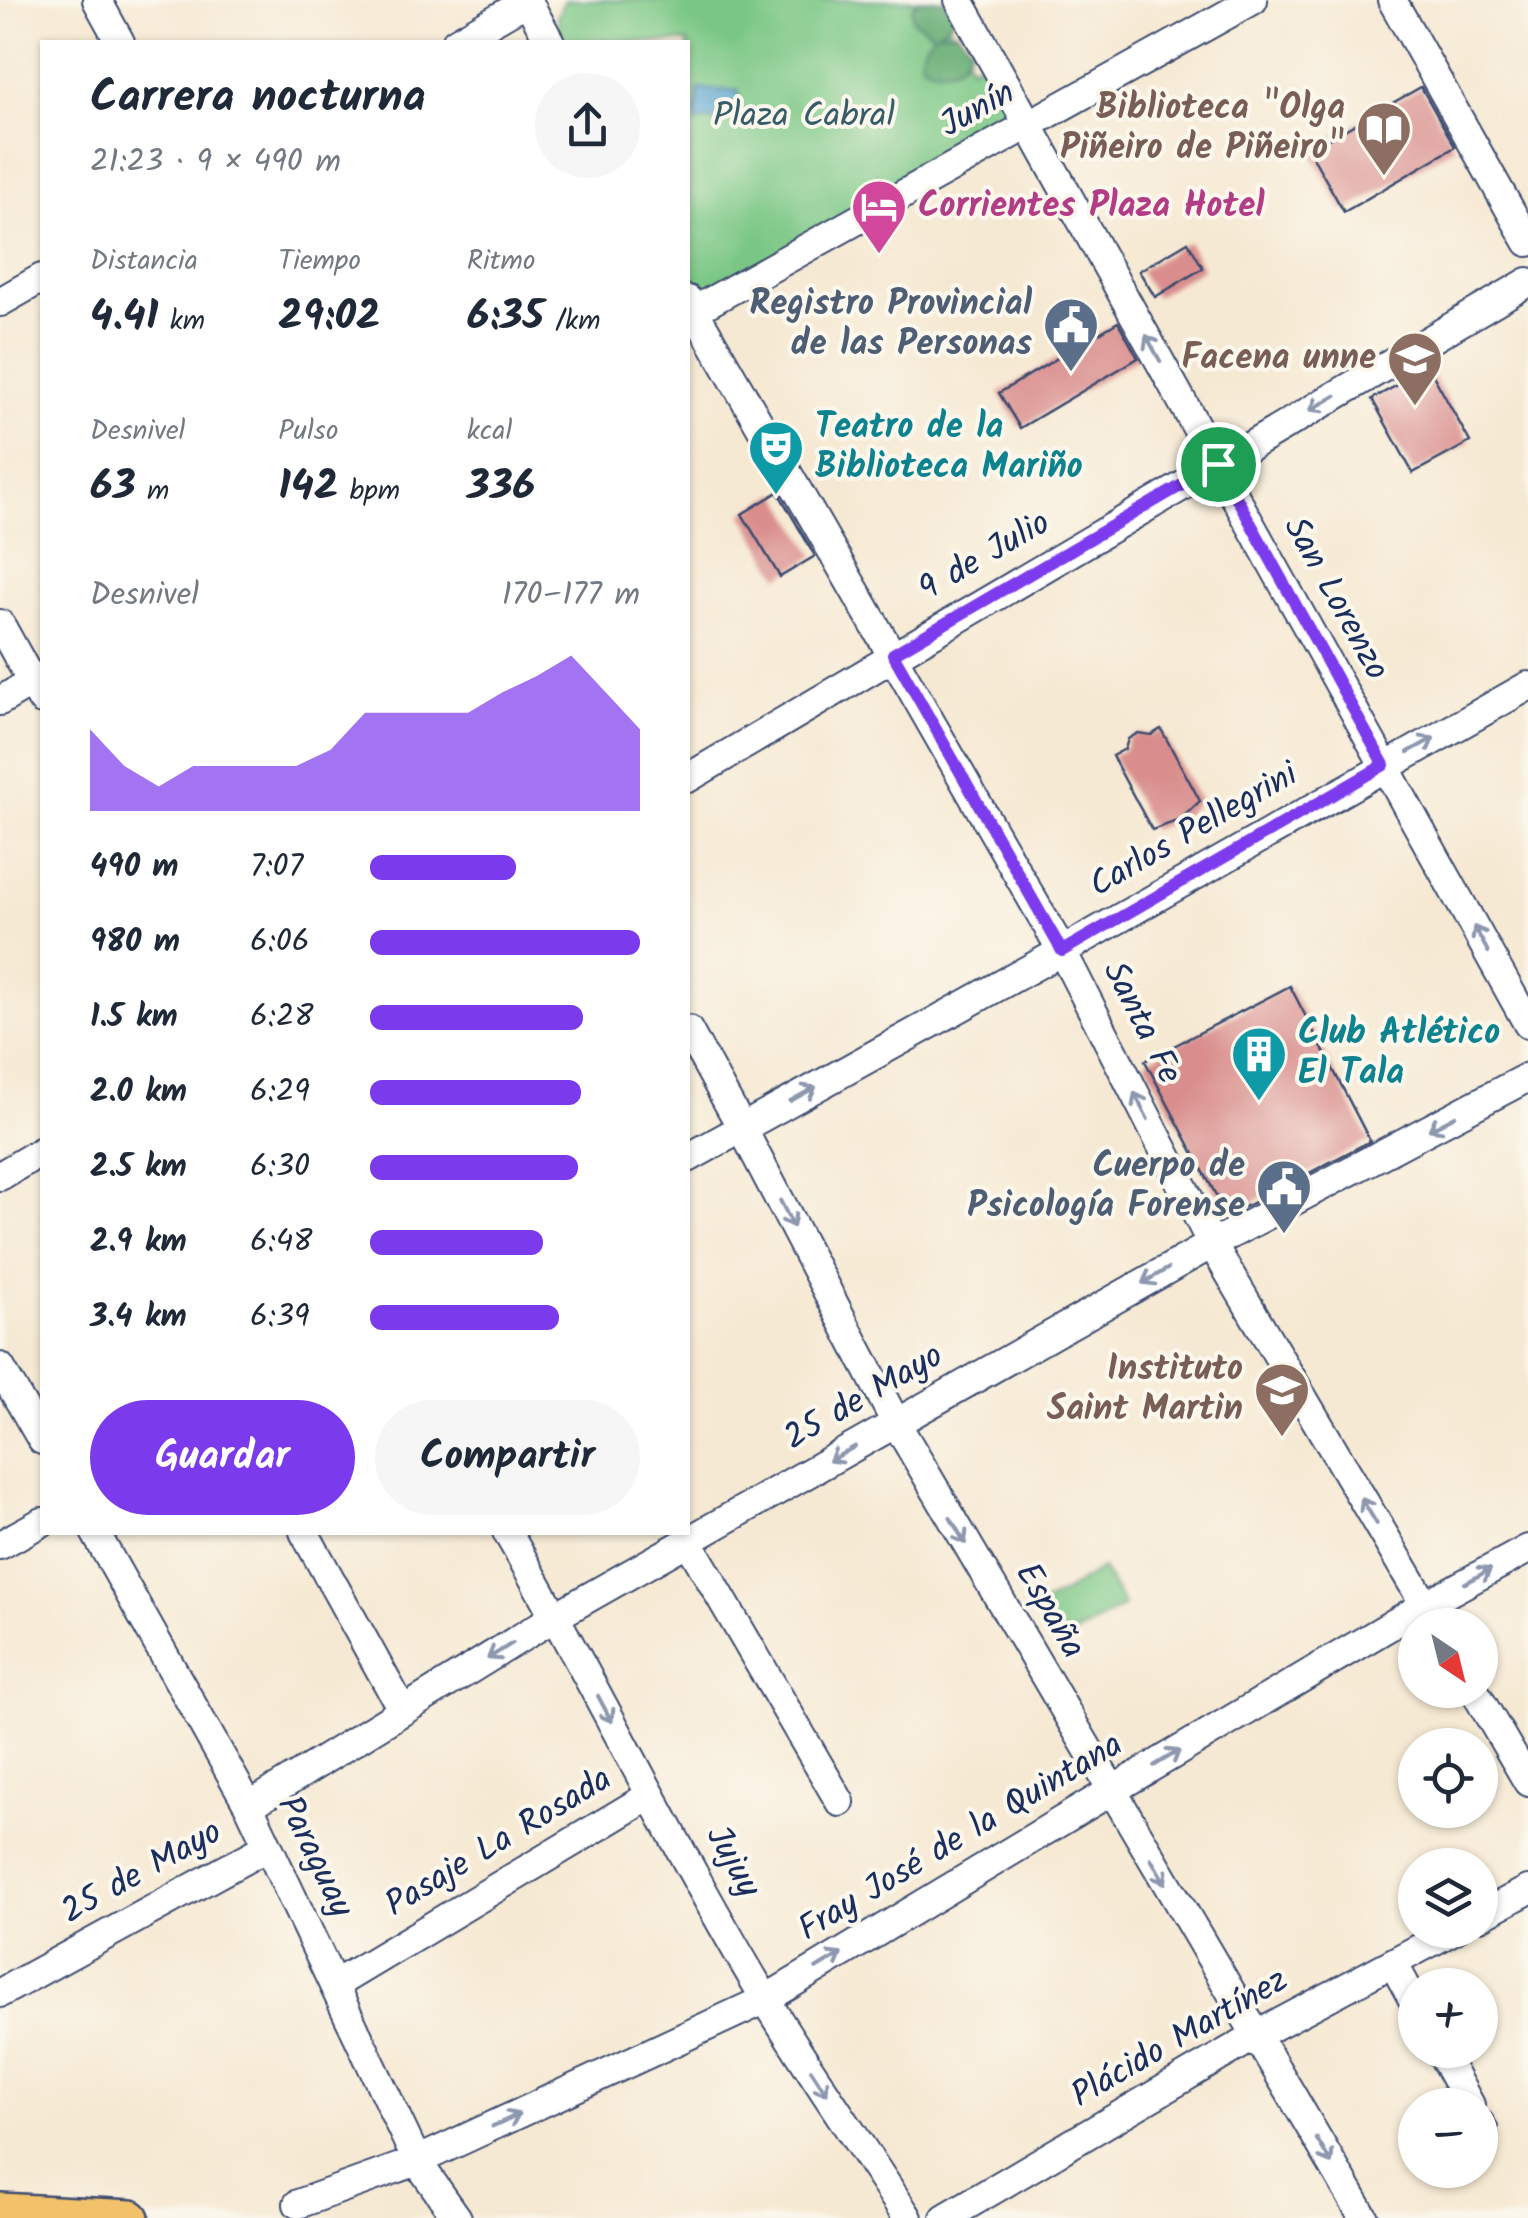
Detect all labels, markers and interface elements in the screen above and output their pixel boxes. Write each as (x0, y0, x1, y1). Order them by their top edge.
text: Carrera nocturna (90, 63, 426, 135)
street label: Junín (930, 66, 1026, 154)
button: share (535, 73, 640, 178)
place label: Biblioteca "Olga Piñeiro de Piñeiro" (1060, 81, 1345, 177)
park label: Plaza Cabral (713, 89, 895, 145)
library icon: Biblioteca "Olga Piñeiro de Piñeiro" (1354, 99, 1414, 178)
text: 21:23 · 9 × 490 m (90, 137, 341, 188)
hotel icon: Corrientes Plaza Hotel (849, 177, 909, 256)
place label: Corrientes Plaza Hotel (918, 179, 1265, 235)
text: Distancia (90, 239, 198, 284)
text: Tiempo (278, 239, 361, 284)
text: Ritmo (467, 239, 535, 284)
place label: Registro Provincial de las Personas (749, 277, 1033, 373)
text: 4.41 (90, 284, 158, 351)
text: 29:02 (278, 284, 380, 351)
text: 6:35 (467, 284, 544, 351)
public building icon: Registro Provincial de las Personas (1041, 295, 1101, 374)
text: km (158, 299, 205, 344)
text: /km (544, 299, 601, 344)
school or university icon: Facena unne (1385, 329, 1445, 408)
place label: Facena unne (1181, 331, 1376, 387)
one-way arrow (1143, 334, 1163, 364)
one-way arrow (1309, 393, 1338, 413)
place label: Teatro de la Biblioteca Mariño (815, 400, 1083, 496)
text: Desnivel (90, 409, 185, 454)
text: Pulso (278, 409, 338, 454)
text: kcal (467, 409, 512, 454)
theatre icon: Teatro de la Biblioteca Mariño (746, 418, 806, 497)
pin (1176, 422, 1261, 507)
icon: arrive (1191, 437, 1246, 492)
text: 63 (90, 454, 136, 521)
text: 142 (278, 454, 338, 521)
text: 336 (467, 454, 535, 521)
text: m (136, 469, 169, 514)
text: bpm (338, 469, 400, 514)
street label: 9 de Julio (908, 497, 1062, 617)
street label: San Lorenzo (1267, 507, 1403, 691)
text: Desnivel (90, 570, 199, 621)
text: 170–177 m (502, 570, 640, 621)
one-way arrow (1406, 734, 1436, 754)
street label: Carlos Pellegrini (1079, 748, 1311, 914)
text: 490 m (90, 842, 179, 893)
text: 7:07 (250, 842, 303, 893)
text: 980 m (90, 917, 180, 968)
text: 6:06 (250, 917, 309, 968)
one-way arrow (1470, 924, 1490, 954)
street label: Santa Fe (1086, 952, 1196, 1095)
text: 1.5 km (90, 992, 178, 1043)
text: 6:28 (250, 992, 314, 1043)
place label: Club Atlético El Tala (1298, 1006, 1500, 1102)
building icon: Club Atlético El Tala (1229, 1024, 1289, 1103)
text: 2.0 km (90, 1067, 187, 1118)
text: 6:29 (250, 1067, 310, 1118)
one-way arrow (788, 1083, 817, 1103)
one-way arrow (1131, 1092, 1150, 1121)
one-way arrow (1427, 1114, 1457, 1133)
place label: Cuerpo de Psicología Forense (967, 1139, 1245, 1235)
text: 2.5 km (90, 1142, 187, 1193)
text: 6:30 (250, 1142, 310, 1193)
public building icon: Cuerpo de Psicología Forense (1254, 1157, 1314, 1236)
one-way arrow (778, 1199, 797, 1229)
text: 2.9 km (90, 1217, 187, 1268)
text: 6:48 (250, 1217, 313, 1268)
one-way arrow (1141, 1267, 1171, 1287)
text: 3.4 km (90, 1292, 187, 1343)
text: 6:39 (250, 1292, 310, 1343)
street label: 25 de Mayo (773, 1330, 955, 1466)
place label: Instituto Saint Martin (1047, 1342, 1243, 1438)
school or university icon: Instituto Saint Martin (1252, 1360, 1312, 1439)
button: Guardar (90, 1400, 355, 1515)
button: Compartir (375, 1400, 640, 1515)
one-way arrow (828, 1444, 857, 1464)
one-way arrow (1359, 1497, 1379, 1526)
one-way arrow (949, 1516, 969, 1545)
street label: España (999, 1552, 1099, 1670)
one-way arrow (1463, 1566, 1493, 1586)
north arrow (1398, 1608, 1498, 1708)
map controls (1398, 1608, 1498, 2188)
one-way arrow (486, 1640, 515, 1661)
one-way arrow (596, 1694, 616, 1724)
street label: Fray José de la Quintana (788, 1719, 1134, 1957)
button: locate (1398, 1728, 1498, 1828)
one-way arrow (1152, 1748, 1181, 1768)
street label: Pasaje La Rosada (375, 1753, 623, 1933)
street label: Paraguay (260, 1786, 368, 1928)
street label: 25 de Mayo (51, 1806, 233, 1940)
street label: Jujuy (689, 1815, 775, 1909)
button: layers (1398, 1848, 1498, 1948)
one-way arrow (1148, 1857, 1168, 1885)
one-way arrow (814, 1951, 843, 1971)
street label: Plácido Martínez (1061, 1954, 1299, 2124)
button: + (1398, 1968, 1498, 2068)
one-way arrow (809, 2067, 830, 2096)
button: − (1398, 2088, 1498, 2188)
one-way arrow (490, 2109, 520, 2128)
one-way arrow (1314, 2136, 1334, 2165)

